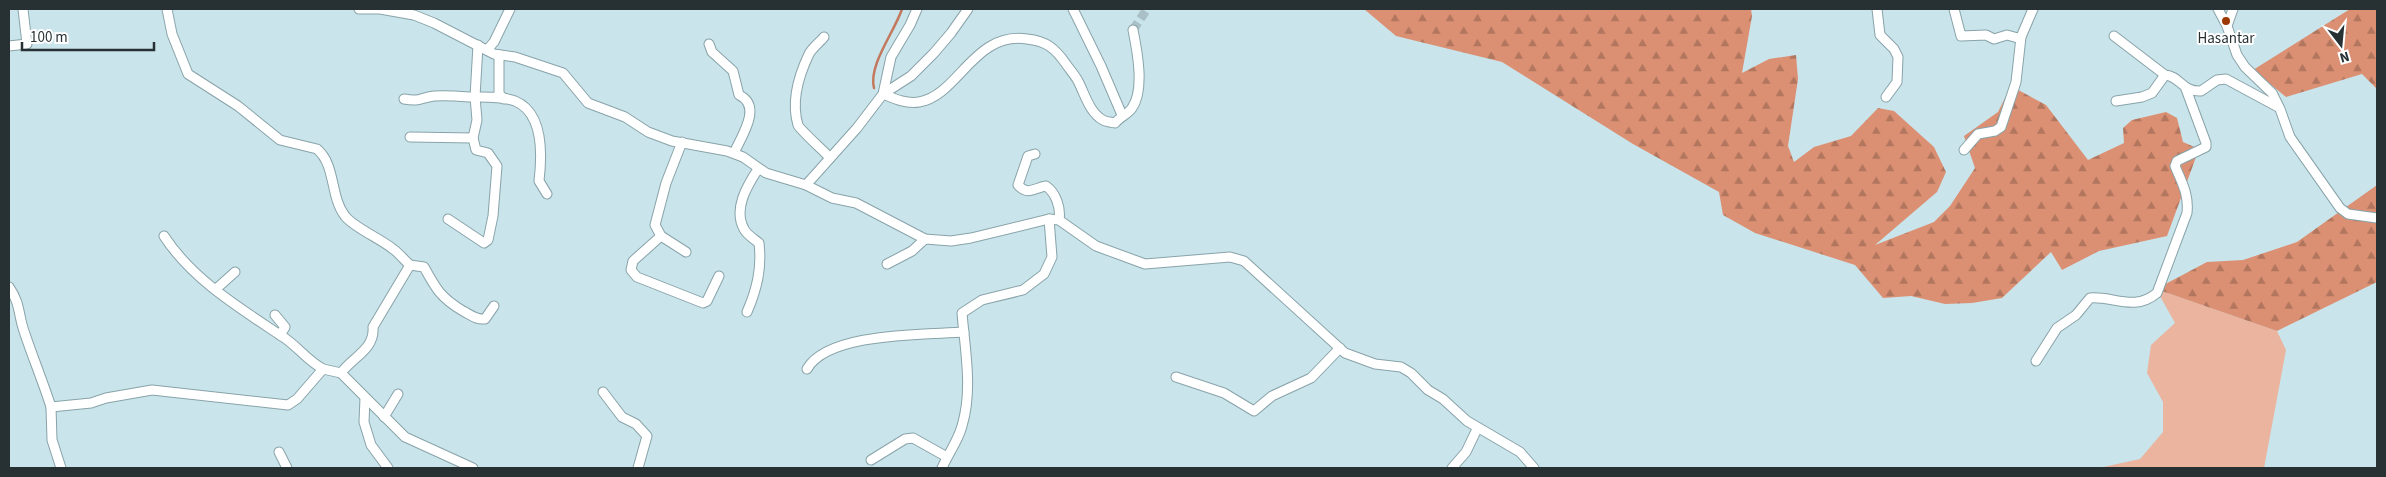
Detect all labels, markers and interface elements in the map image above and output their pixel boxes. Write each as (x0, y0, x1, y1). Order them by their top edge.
marker: Hasantar (2220, 15, 2232, 27)
scale bar (22, 20, 155, 52)
north arrow (2316, 20, 2366, 70)
text: 100 m (30, 27, 68, 48)
place label: Hasantar (2198, 28, 2255, 49)
text: N (2337, 46, 2352, 67)

